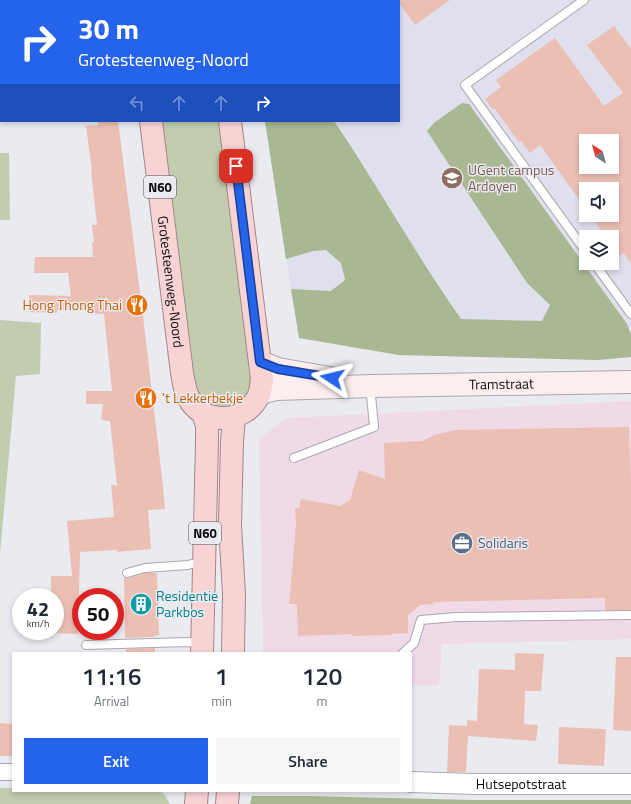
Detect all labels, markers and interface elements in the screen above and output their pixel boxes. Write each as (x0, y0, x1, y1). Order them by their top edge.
text: 30 m (78, 7, 139, 50)
icon: right (12, 16, 64, 68)
text: Grotesteenweg-Noord (78, 46, 249, 73)
icon: left (126, 92, 148, 114)
icon: ahead (168, 92, 190, 114)
icon: ahead (210, 92, 232, 114)
icon: right (252, 92, 274, 114)
north arrow (579, 134, 619, 174)
map controls (579, 134, 619, 270)
pin (219, 149, 253, 183)
icon: arrive (225, 155, 247, 177)
place label: UGent campus Ardoyen (468, 159, 554, 196)
school or university icon: UGent campus Ardoyen (439, 165, 465, 191)
road number: N60 (144, 176, 176, 198)
button: sound (579, 182, 619, 222)
street label: Grotesteenweg-Noord (153, 214, 190, 349)
button: layers (579, 230, 619, 270)
restaurant icon: Hong Thong Thai (124, 292, 150, 318)
place label: Hong Thong Thai (22, 294, 122, 315)
position arrow (311, 357, 353, 399)
street label: Tramstraat (469, 372, 534, 395)
restaurant icon: 't Lekkerbekje (133, 385, 159, 411)
place label: 't Lekkerbekje (162, 387, 243, 408)
road number: N60 (189, 522, 221, 544)
office icon: Solidaris (449, 530, 475, 556)
place label: Solidaris (478, 532, 528, 553)
place label: Residentie Parkbos (156, 585, 218, 622)
speed limit sign: 50 (72, 588, 124, 640)
building icon: Residentie Parkbos (128, 591, 154, 617)
text: 42 (27, 593, 49, 624)
text: km/h (27, 616, 49, 631)
text: 11:16 (82, 658, 141, 694)
text: 1 (215, 658, 228, 694)
text: 120 (302, 658, 342, 694)
text: Arrival (94, 691, 129, 711)
text: min (211, 691, 232, 711)
text: m (317, 691, 327, 711)
button: Exit (24, 738, 208, 784)
button: Share (216, 738, 400, 784)
street label: Hutsepotstraat (476, 773, 566, 794)

